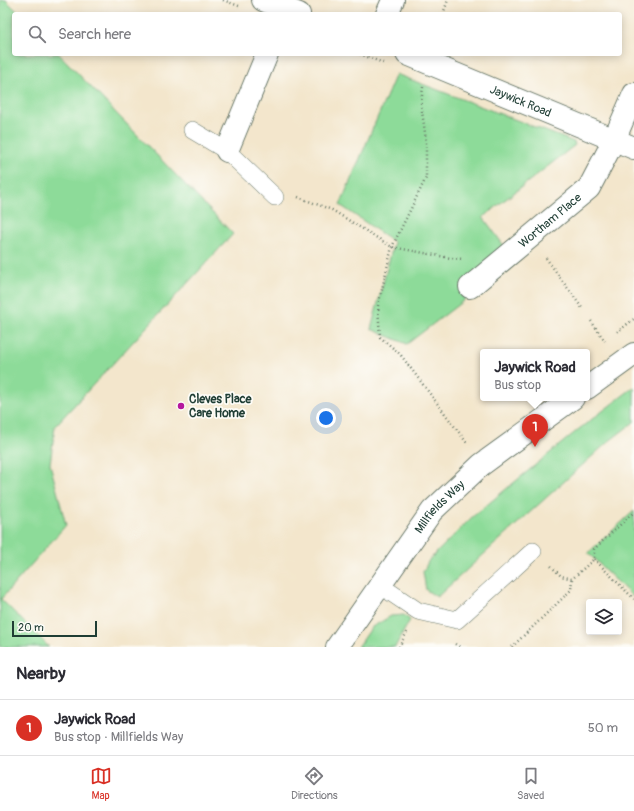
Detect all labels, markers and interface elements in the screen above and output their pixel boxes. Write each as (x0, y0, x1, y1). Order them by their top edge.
search box (12, 12, 622, 56)
icon: search (26, 23, 48, 45)
text: Search here (58, 25, 131, 44)
street label: Jaywick Road (488, 82, 554, 121)
street label: Wortham Place (515, 190, 585, 251)
popup (480, 349, 590, 401)
text: Jaywick Road (494, 358, 576, 377)
text: Bus stop (494, 377, 541, 393)
place label: Cleves Place Care Home (189, 392, 253, 421)
marker: Cleves Place Care Home (176, 401, 186, 411)
your location (316, 408, 336, 428)
pin: 1 (522, 414, 548, 447)
street label: Millfields Way (411, 477, 468, 536)
map controls (586, 599, 622, 635)
button: layers (586, 599, 622, 635)
scale bar (12, 619, 97, 638)
text: 20 m (18, 621, 44, 634)
text: Nearby (16, 663, 65, 684)
text: Jaywick Road (54, 710, 136, 729)
text: 1 (26, 720, 32, 736)
text: 50 m (588, 720, 618, 736)
text: Bus stop · Millfields Way (54, 729, 183, 745)
tab: Map (90, 765, 112, 802)
tab: Directions (291, 765, 338, 802)
tab: Saved (517, 765, 544, 802)

